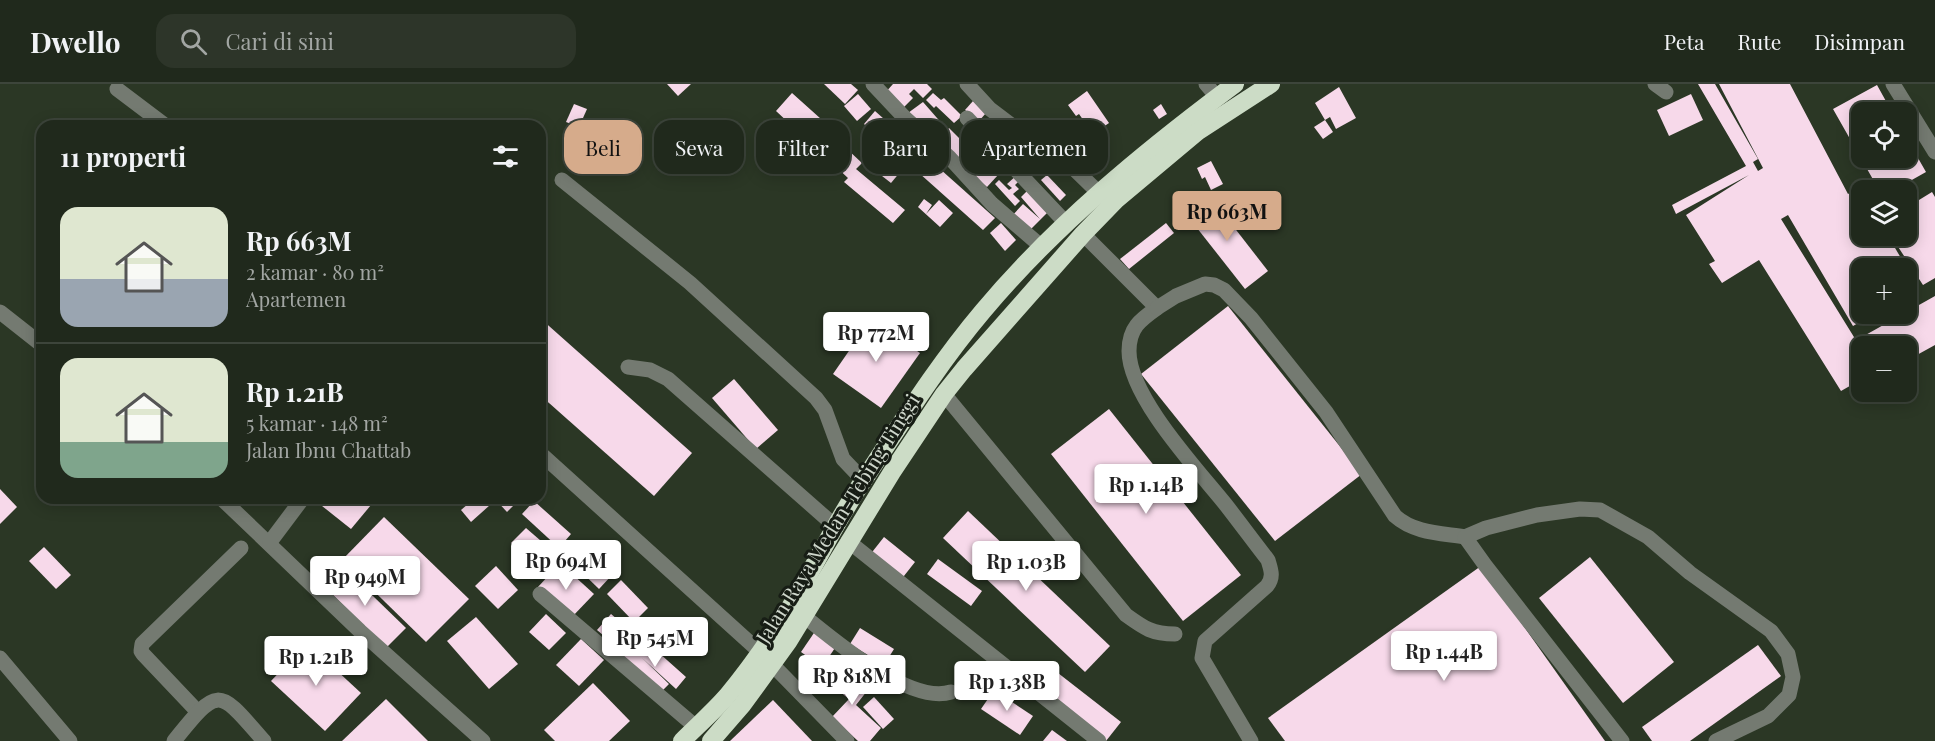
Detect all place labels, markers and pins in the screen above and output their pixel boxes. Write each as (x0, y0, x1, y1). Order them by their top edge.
pin: Rp 663M (1172, 191, 1282, 242)
pin: Rp 772M (821, 312, 931, 363)
pin: Rp 1.14B (1084, 464, 1208, 515)
pin: Rp 694M (511, 540, 621, 591)
pin: Rp 1.03B (964, 541, 1088, 592)
pin: Rp 949M (310, 556, 420, 607)
pin: Rp 545M (600, 617, 710, 668)
pin: Rp 1.44B (1382, 631, 1506, 682)
pin: Rp 1.21B (254, 636, 378, 687)
pin: Rp 818M (797, 655, 907, 706)
pin: Rp 1.38B (945, 661, 1069, 712)

